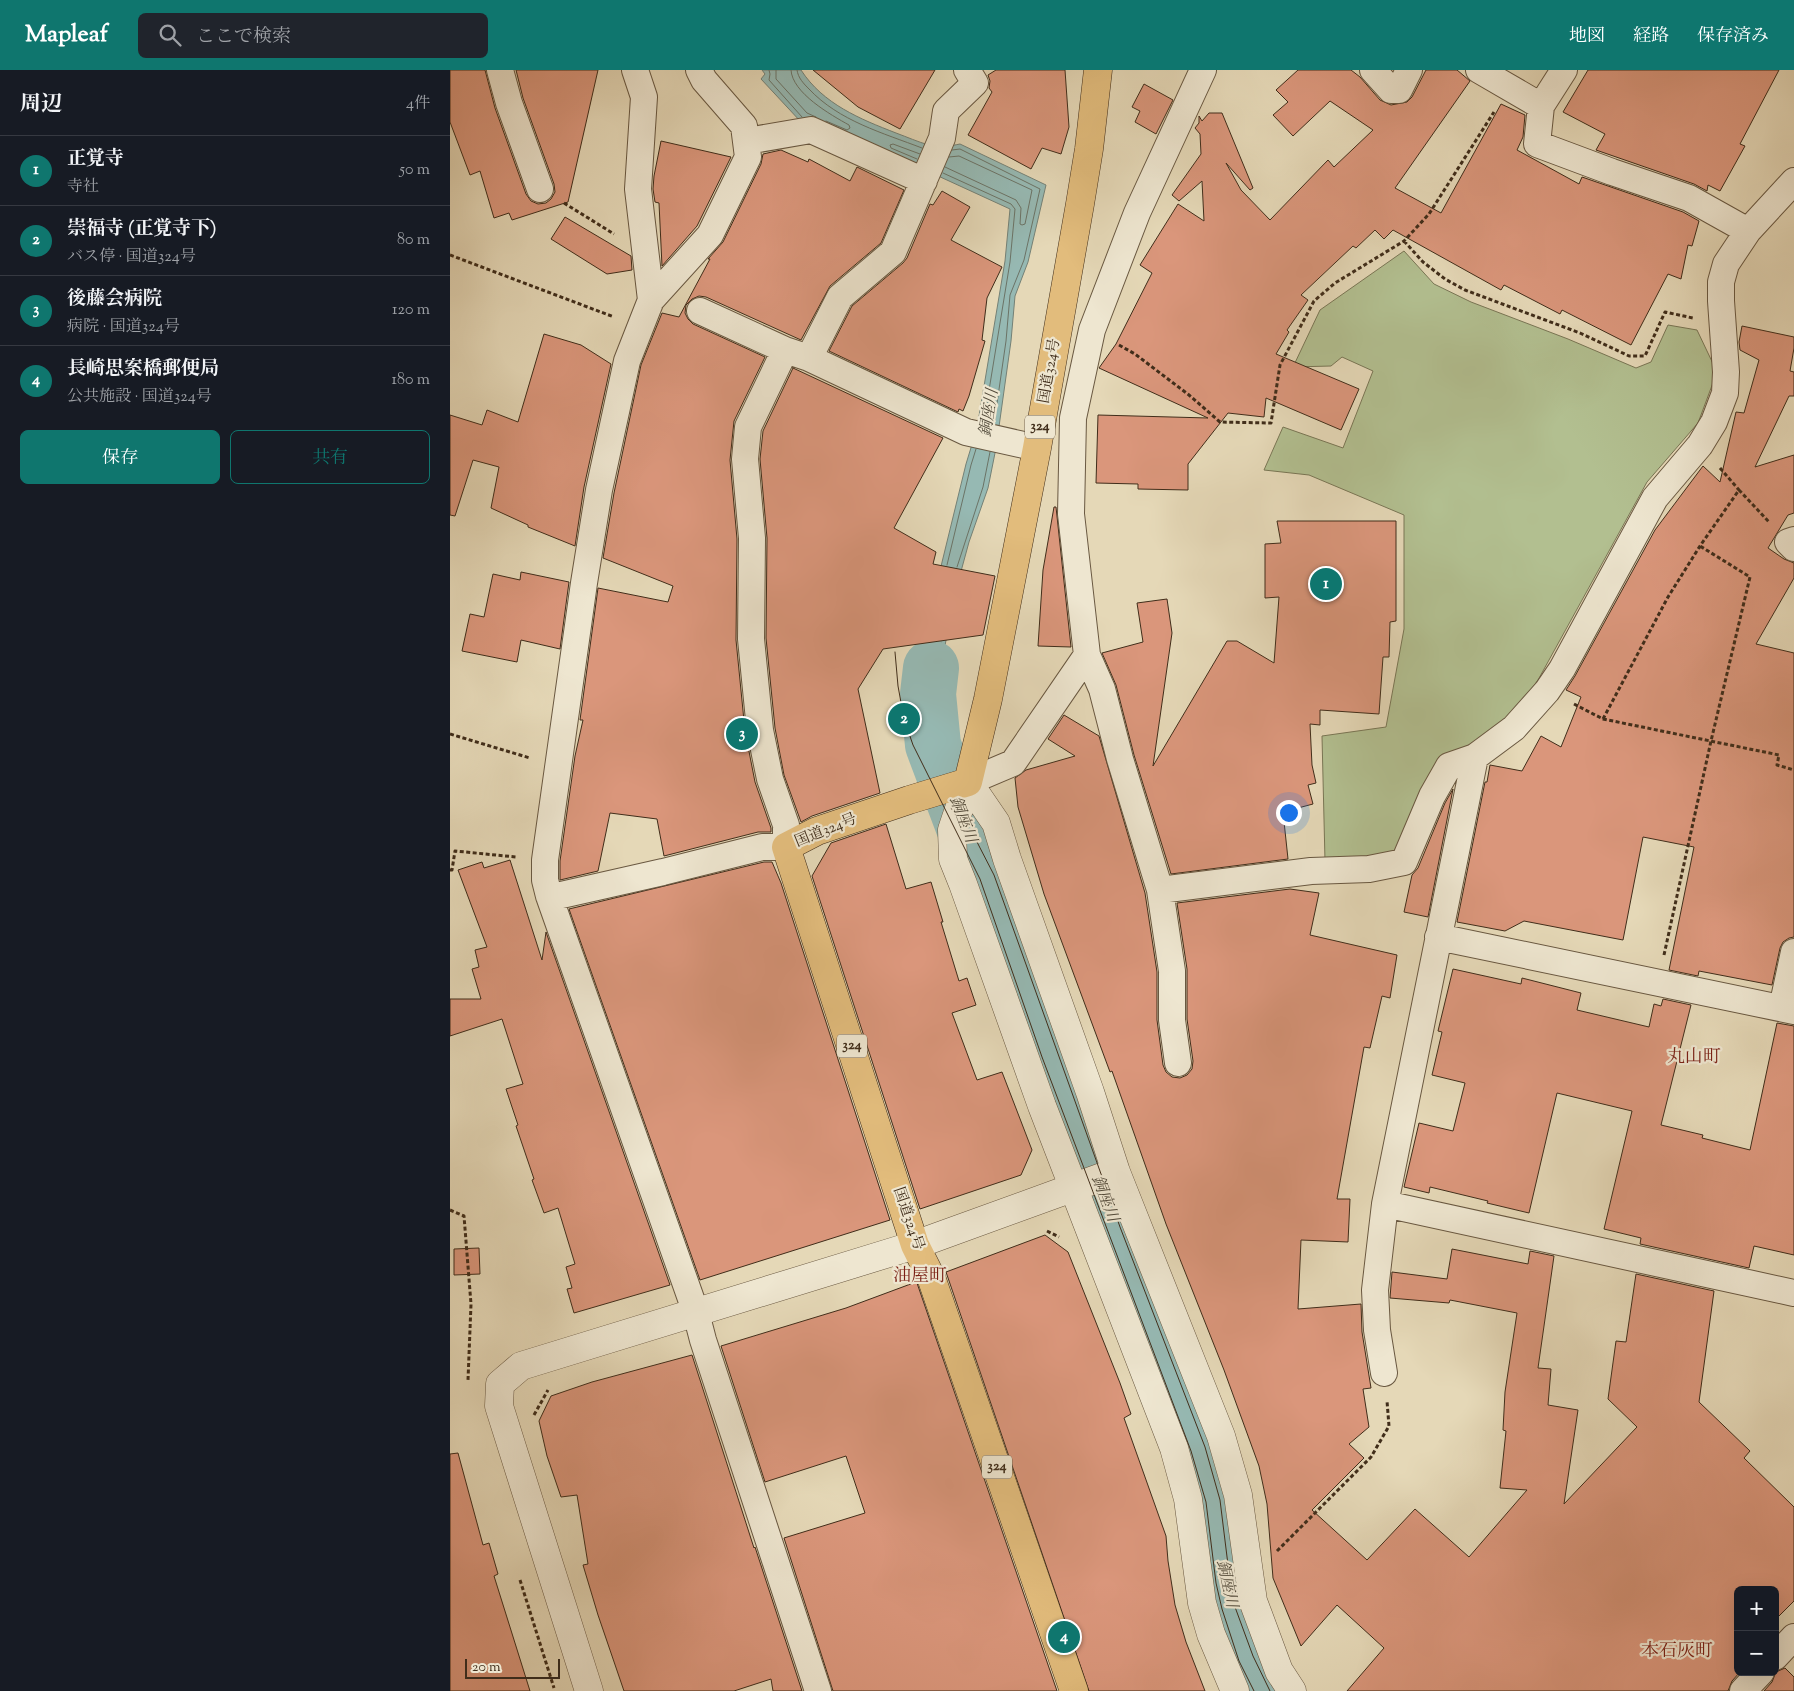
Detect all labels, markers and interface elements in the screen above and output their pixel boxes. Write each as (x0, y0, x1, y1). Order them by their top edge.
search box (138, 13, 488, 58)
text: Mapleaf (25, 18, 108, 52)
icon: search (156, 21, 184, 49)
text: ここで検索 (196, 24, 291, 51)
text: 地図 (1569, 24, 1605, 50)
text: 経路 (1633, 24, 1669, 50)
text: 保存済み (1697, 24, 1769, 50)
text: 周辺 (20, 90, 62, 120)
text: 4件 (406, 93, 430, 116)
text: 正覚寺 (67, 146, 124, 173)
text: 1 (33, 159, 39, 182)
text: 50 m (399, 159, 430, 182)
text: 寺社 (67, 176, 99, 199)
text: 崇福寺 (正覚寺下) (67, 216, 216, 243)
text: 2 (32, 229, 40, 252)
text: 80 m (397, 229, 430, 252)
text: バス停 · 国道324号 (67, 246, 196, 269)
text: 後藤会病院 (67, 286, 162, 313)
text: 3 (33, 299, 39, 322)
text: 120 m (392, 299, 430, 322)
text: 病院 · 国道324号 (67, 316, 180, 339)
street label: 国道324号 (1034, 337, 1066, 405)
text: 長崎思案橋郵便局 (67, 356, 219, 383)
text: 4 (32, 369, 40, 392)
text: 180 m (391, 369, 430, 392)
text: 公共施設 · 国道324号 (67, 386, 212, 409)
water label: 銅座川 (975, 386, 1005, 439)
road number: 324 (1025, 416, 1055, 438)
button: 保存 (20, 430, 220, 484)
button: 共有 (230, 430, 430, 484)
pin: 1 (1310, 565, 1342, 603)
pin: 2 (888, 700, 920, 738)
pin: 3 (726, 715, 758, 753)
water label: 銅座川 (943, 793, 982, 848)
your location (1276, 800, 1302, 826)
street label: 国道324号 (792, 809, 860, 853)
road number: 324 (837, 1034, 867, 1058)
district label: 丸山町 (1667, 1045, 1721, 1071)
water label: 銅座川 (1085, 1172, 1124, 1227)
street label: 国道324号 (887, 1185, 929, 1253)
district label: 油屋町 (893, 1264, 947, 1290)
road number: 324 (982, 1455, 1012, 1478)
water label: 銅座川 (1210, 1558, 1243, 1612)
map controls (1734, 1586, 1779, 1676)
button: + (1734, 1586, 1779, 1631)
pin: 4 (1048, 1618, 1080, 1656)
button: − (1734, 1631, 1779, 1676)
district label: 本石灰町 (1641, 1639, 1713, 1665)
scale bar (465, 1656, 560, 1679)
text: 20 m (472, 1658, 501, 1678)

